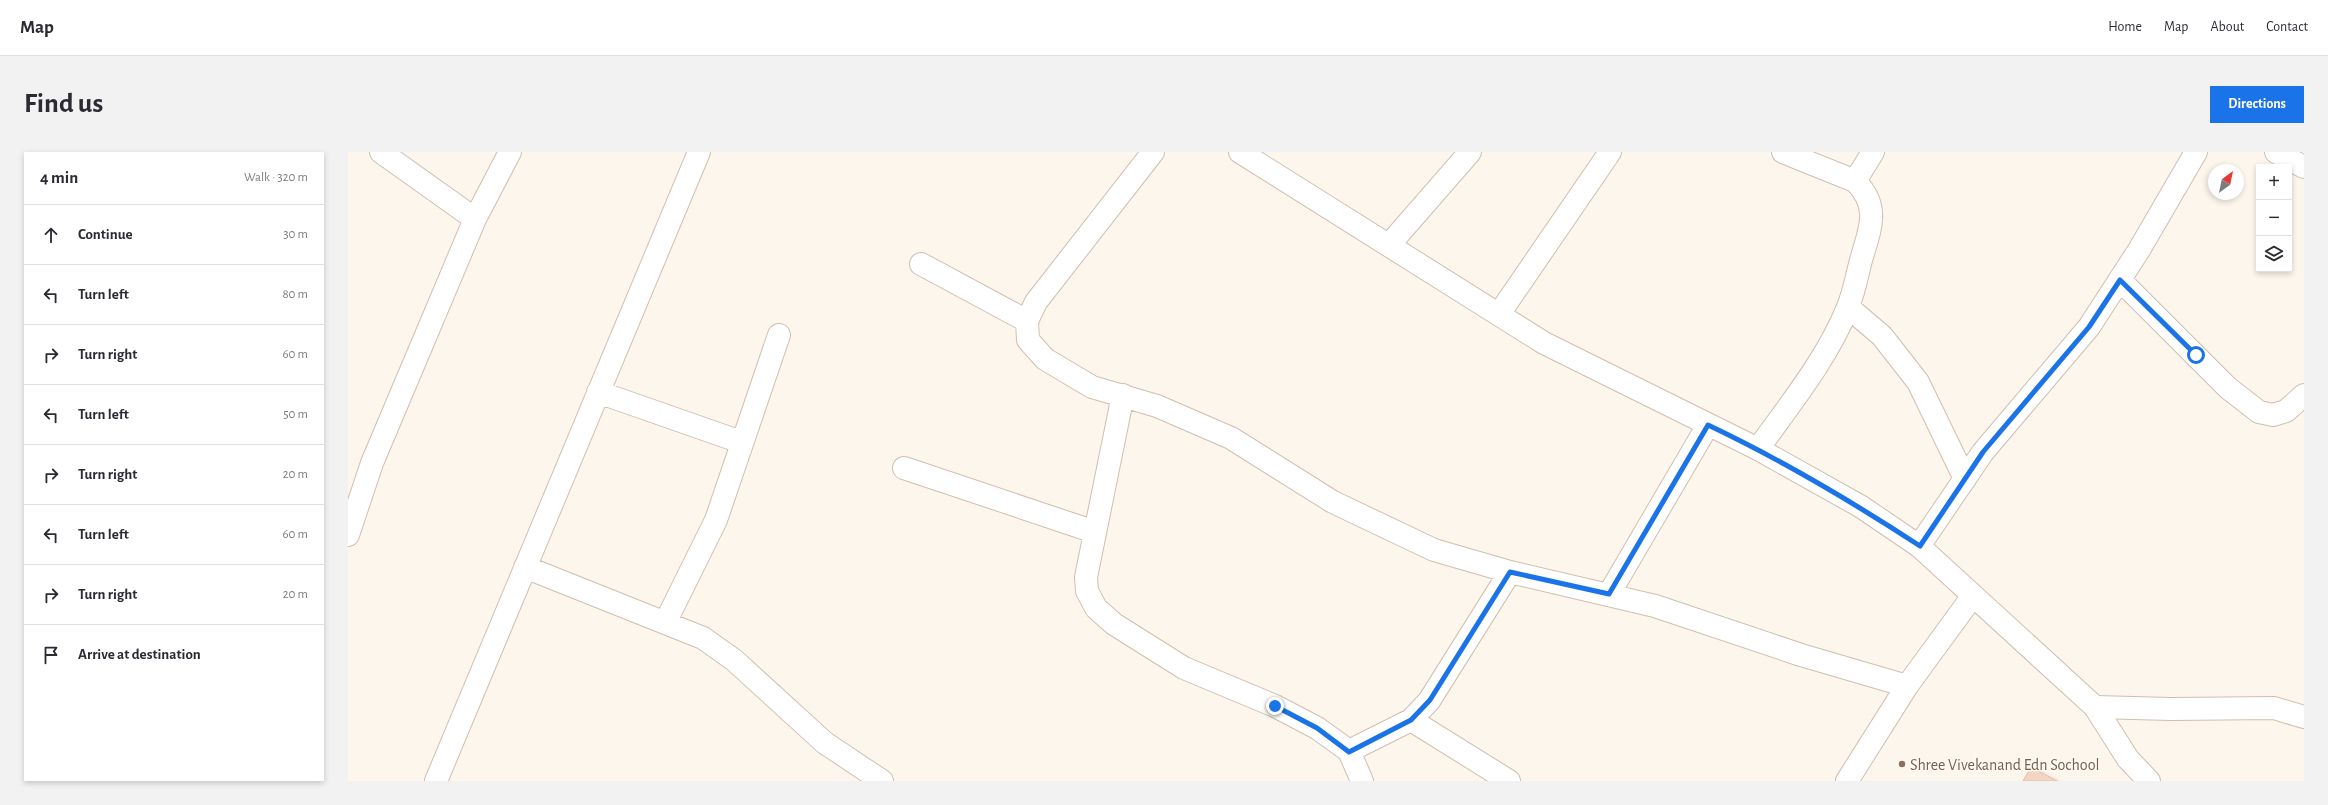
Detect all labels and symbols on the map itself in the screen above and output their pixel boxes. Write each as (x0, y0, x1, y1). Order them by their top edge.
north arrow (2208, 164, 2244, 200)
route start (2187, 346, 2205, 364)
route end (1266, 697, 1284, 715)
place label: Shree Vivekanand Edn Sochool (1910, 757, 2100, 773)
marker: Shree Vivekanand Edn Sochool (1897, 759, 1907, 769)

